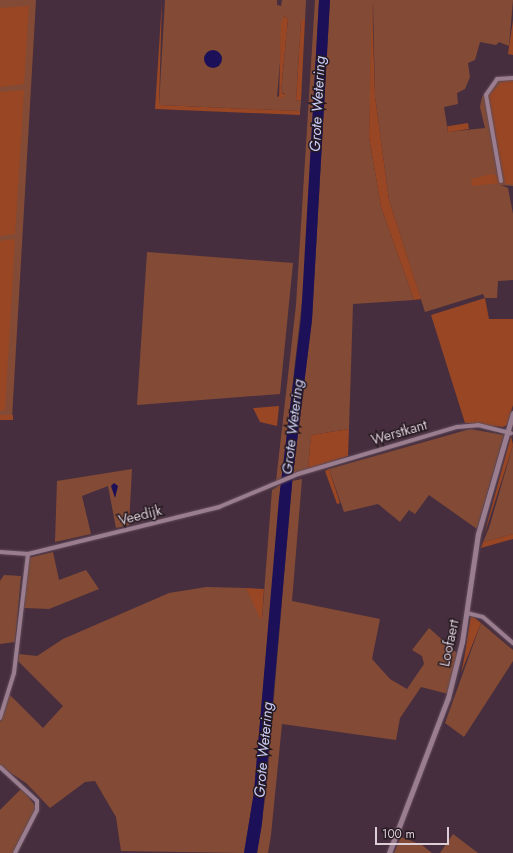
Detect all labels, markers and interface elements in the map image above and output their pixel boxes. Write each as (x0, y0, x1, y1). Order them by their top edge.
water label: Grote Wetering (307, 56, 329, 152)
water label: Grote Wetering (278, 378, 308, 476)
street label: Werstkant (369, 416, 429, 448)
street label: Veedijk (117, 502, 163, 528)
street label: Loofaert (436, 618, 462, 668)
water label: Grote Wetering (251, 701, 277, 799)
scale bar (377, 819, 451, 845)
text: 100 m (382, 825, 415, 843)

